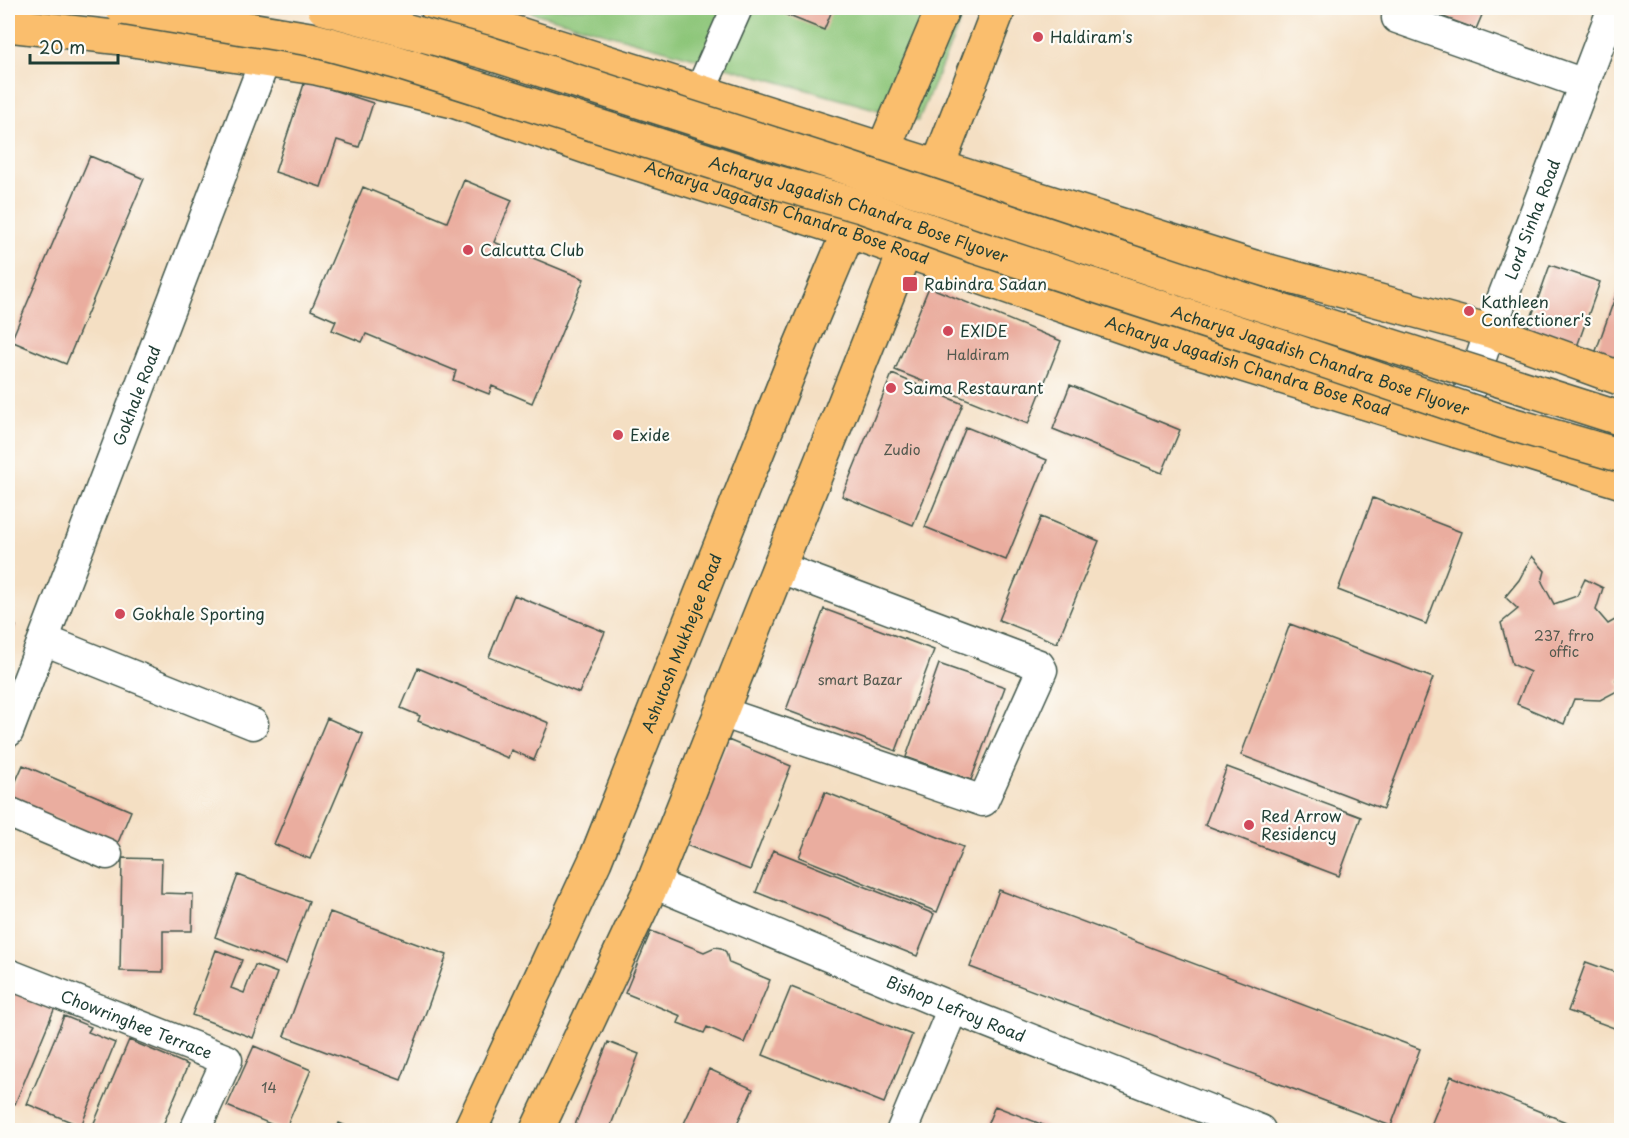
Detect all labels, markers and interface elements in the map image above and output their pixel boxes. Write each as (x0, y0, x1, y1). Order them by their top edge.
place label: Haldiram's (1050, 24, 1132, 48)
scale bar (30, 27, 118, 65)
marker: Haldiram's (1031, 30, 1045, 44)
text: 20 m (39, 33, 85, 60)
street label: Acharya Jagadish Chandra Bose Flyover (706, 149, 1012, 268)
street label: Acharya Jagadish Chandra Bose Road (642, 154, 933, 269)
street label: Lord Sinha Road (1498, 155, 1565, 283)
place label: Calcutta Club (480, 237, 584, 261)
marker: Calcutta Club (461, 243, 475, 257)
place label: Rabindra Sadan (924, 271, 1047, 295)
marker: Rabindra Sadan (901, 275, 919, 293)
place label: Kathleen Confectioner's (1481, 289, 1591, 331)
street label: Acharya Jagadish Chandra Bose Flyover (1168, 298, 1474, 421)
marker: Kathleen Confectioner's (1462, 304, 1476, 318)
street label: Acharya Jagadish Chandra Bose Road (1102, 309, 1394, 421)
place label: EXIDE (960, 318, 1008, 342)
marker: EXIDE (941, 324, 955, 338)
street label: Gokhale Road (106, 342, 166, 449)
house number: Haldiram (947, 344, 1009, 365)
place label: Saima Restaurant (903, 375, 1044, 399)
marker: Saima Restaurant (884, 381, 898, 395)
place label: Exide (630, 422, 670, 446)
marker: Exide (611, 428, 625, 442)
house number: Zudio (883, 439, 921, 460)
street label: Ashutosh Mukhejee Road (634, 550, 727, 736)
place label: Gokhale Sporting (132, 601, 265, 625)
marker: Gokhale Sporting (113, 607, 127, 621)
house number: 237, frro offic (1534, 625, 1594, 662)
house number: smart Bazar (818, 669, 903, 690)
place label: Red Arrow Residency (1261, 803, 1342, 845)
marker: Red Arrow Residency (1242, 818, 1256, 832)
street label: Bishop Lefroy Road (883, 969, 1029, 1047)
street label: Chowringhee Terrace (57, 983, 216, 1064)
house number: 14 (261, 1077, 277, 1098)

